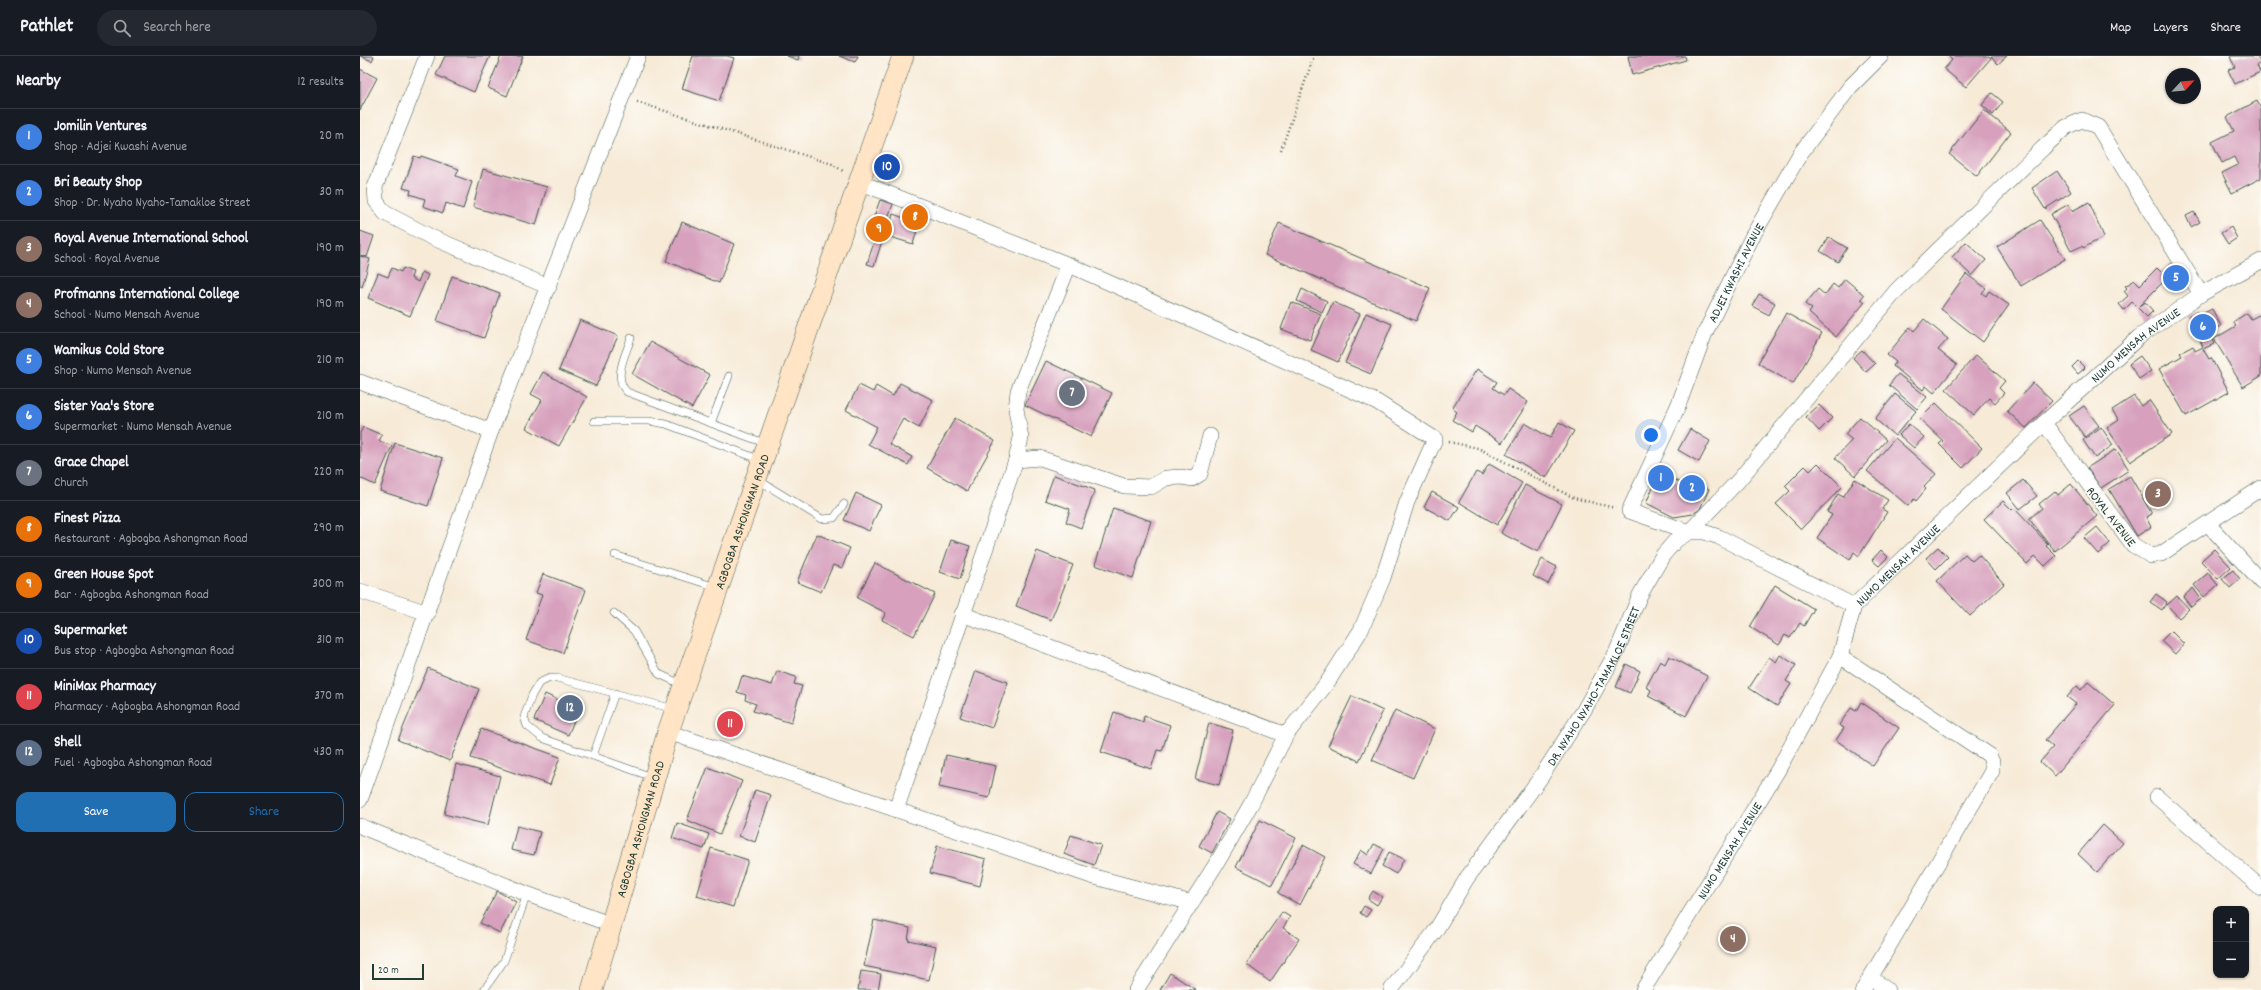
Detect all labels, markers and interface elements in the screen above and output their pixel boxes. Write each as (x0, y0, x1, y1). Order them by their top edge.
search box (97, 10, 377, 46)
text: Pathlet (20, 14, 73, 41)
icon: search (111, 17, 133, 39)
text: Search here (143, 17, 211, 39)
text: Map (2110, 18, 2131, 38)
text: Layers (2153, 18, 2188, 38)
text: Share (2210, 18, 2241, 38)
north arrow (2165, 68, 2201, 104)
text: Nearby (16, 70, 60, 94)
text: 12 results (298, 73, 344, 92)
text: Jomilin Ventures (54, 116, 147, 138)
text: 1 (28, 127, 30, 146)
text: 20 m (319, 127, 344, 146)
text: Shop · Adjei Kwashi Avenue (54, 138, 187, 157)
pin: 10 (874, 152, 900, 182)
text: Bri Beauty Shop (54, 172, 142, 194)
text: 2 (26, 183, 32, 202)
text: 30 m (319, 183, 344, 202)
text: Shop · Dr. Nyaho Nyaho-Tamakloe Street (54, 194, 250, 213)
pin: 8 (902, 202, 928, 232)
pin: 9 (866, 214, 892, 244)
street label: ADJEI KWASHI AVENUE (1704, 220, 1770, 327)
text: Royal Avenue International School (54, 228, 248, 250)
text: 3 (26, 239, 32, 258)
text: 190 m (316, 239, 344, 258)
text: School · Royal Avenue (54, 250, 160, 269)
pin: 5 (2163, 263, 2189, 293)
text: Profmanns International College (54, 284, 239, 306)
text: 4 (26, 295, 32, 314)
text: 190 m (316, 295, 344, 314)
street label: NUMO MENSAH AVENUE (2087, 304, 2185, 388)
text: School · Numo Mensah Avenue (54, 306, 200, 325)
pin: 6 (2190, 312, 2216, 342)
text: Wamikus Cold Store (54, 340, 164, 362)
text: 5 (26, 351, 32, 370)
text: 210 m (316, 351, 344, 370)
text: Shop · Numo Mensah Avenue (54, 362, 192, 381)
pin: 7 (1059, 378, 1085, 408)
text: Sister Yaa's Store (54, 396, 154, 418)
text: 6 (26, 407, 32, 426)
text: 210 m (316, 407, 344, 426)
text: Supermarket · Numo Mensah Avenue (54, 418, 232, 437)
your location (1641, 425, 1661, 445)
text: Grace Chapel (54, 452, 129, 474)
street label: AGBOGBA ASHONGMAN ROAD (711, 452, 776, 592)
text: 7 (27, 463, 31, 482)
text: 220 m (314, 463, 344, 482)
pin: 1 (1648, 463, 1674, 493)
pin: 2 (1679, 473, 1705, 503)
text: Church (54, 474, 88, 493)
pin: 3 (2145, 479, 2171, 509)
street label: ROYAL AVENUE (2080, 483, 2140, 552)
text: Finest Pizza (54, 508, 120, 530)
text: 8 (26, 519, 32, 538)
text: 290 m (313, 519, 344, 538)
street label: NUMO MENSAH AVENUE (1852, 521, 1946, 611)
text: Restaurant · Agbogba Ashongman Road (54, 530, 248, 549)
text: Green House Spot (54, 564, 154, 586)
text: 9 (26, 575, 32, 594)
text: 300 m (312, 575, 344, 594)
text: Bar · Agbogba Ashongman Road (54, 586, 209, 605)
street label: DR. NYAHO NYAHO-TAMAKLOE STREET (1543, 604, 1646, 770)
text: Supermarket (54, 620, 127, 642)
text: 10 (24, 631, 34, 650)
text: 310 m (316, 631, 344, 650)
text: Bus stop · Agbogba Ashongman Road (54, 642, 234, 661)
text: MiniMax Pharmacy (54, 676, 156, 698)
text: 11 (26, 687, 32, 706)
text: 370 m (314, 687, 344, 706)
pin: 12 (557, 693, 583, 723)
text: Pharmacy · Agbogba Ashongman Road (54, 698, 240, 717)
pin: 11 (717, 709, 743, 739)
text: Shell (54, 732, 81, 754)
text: 12 (25, 743, 33, 762)
text: 430 m (314, 743, 344, 762)
text: Fuel · Agbogba Ashongman Road (54, 754, 212, 773)
street label: AGBOGBA ASHONGMAN ROAD (613, 759, 671, 900)
button: Save (16, 792, 176, 832)
button: Share (184, 792, 344, 832)
street label: NUMO MENSAH AVENUE (1694, 799, 1768, 904)
map controls (2213, 906, 2249, 978)
button: + (2213, 906, 2249, 942)
pin: 4 (1720, 924, 1746, 954)
button: − (2213, 942, 2249, 978)
scale bar (372, 962, 424, 981)
text: 20 m (378, 963, 399, 979)

